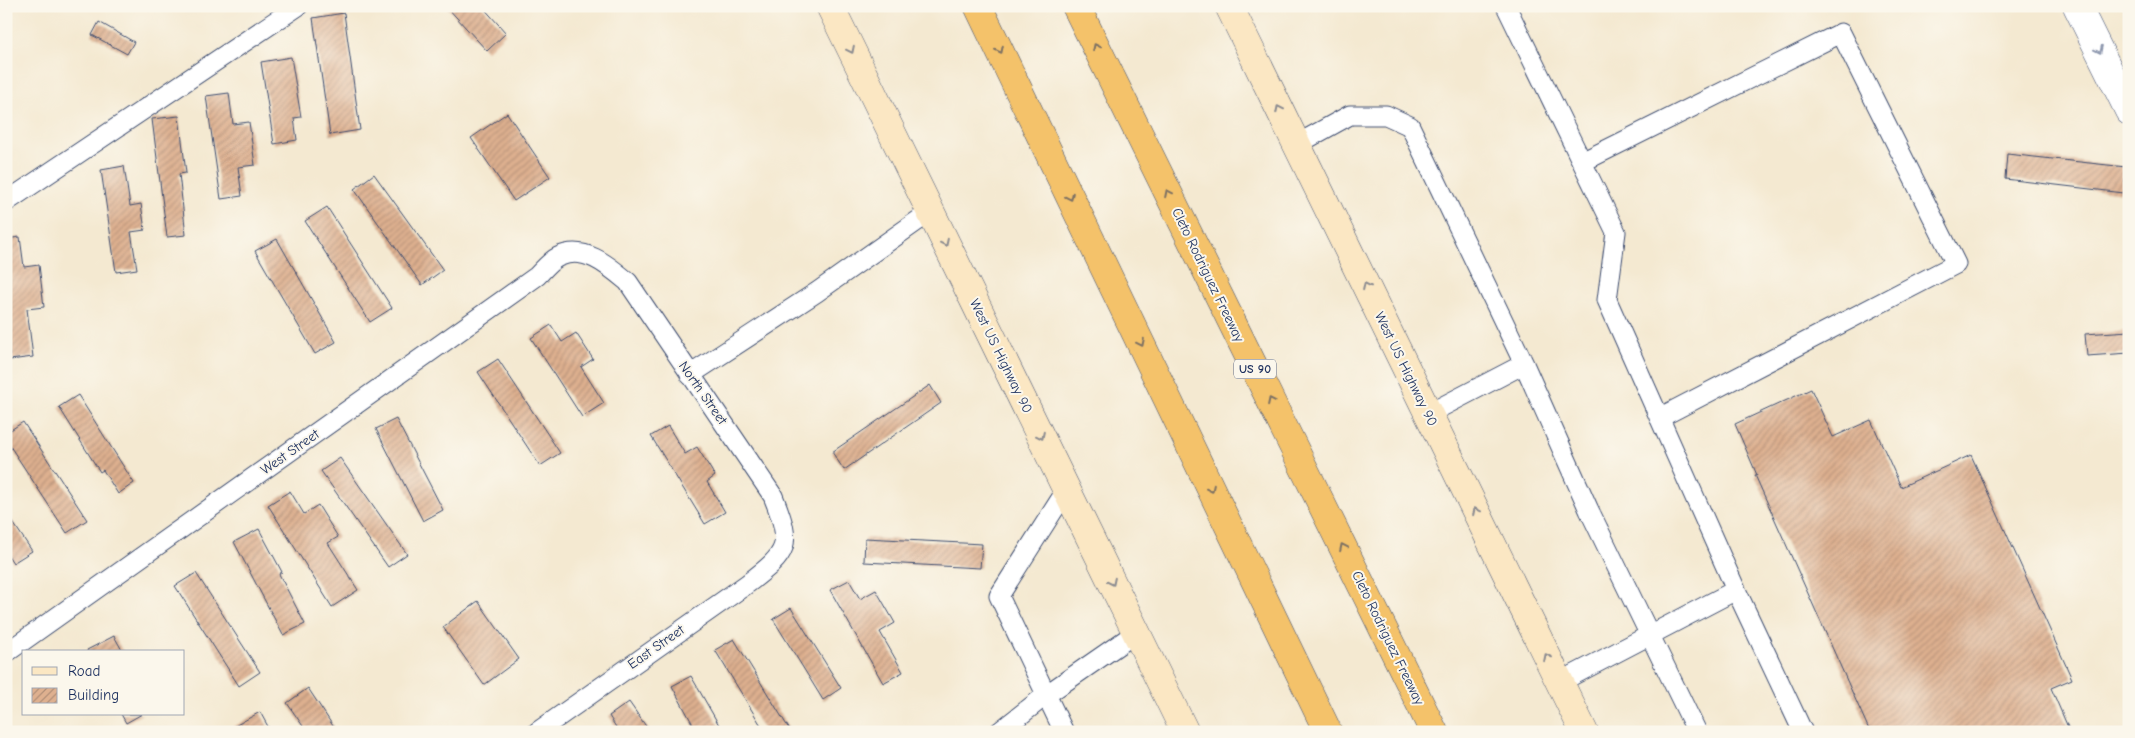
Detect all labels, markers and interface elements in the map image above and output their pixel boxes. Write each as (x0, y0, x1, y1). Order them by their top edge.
one-way arrow (1092, 43, 1102, 52)
one-way arrow (845, 45, 856, 54)
one-way arrow (993, 45, 1004, 54)
one-way arrow (2093, 45, 2103, 54)
one-way arrow (1274, 105, 1285, 114)
one-way arrow (1164, 189, 1174, 198)
one-way arrow (1064, 191, 1074, 200)
street label: Cleto Rodriguez Freeway (1168, 205, 1248, 346)
one-way arrow (939, 238, 949, 247)
one-way arrow (1361, 282, 1372, 291)
street label: West US Highway 90 (966, 296, 1036, 416)
street label: West US Highway 90 (1371, 309, 1441, 429)
one-way arrow (1134, 338, 1145, 347)
street label: North Street (675, 358, 732, 429)
road number: US 90 (1234, 359, 1276, 378)
one-way arrow (1267, 397, 1277, 406)
street label: West Street (257, 425, 323, 478)
one-way arrow (1034, 431, 1045, 440)
one-way arrow (1205, 484, 1215, 493)
one-way arrow (1472, 507, 1482, 516)
one-way arrow (1338, 543, 1349, 552)
street label: Cleto Rodriguez Freeway (1348, 568, 1428, 709)
one-way arrow (1106, 577, 1116, 586)
street label: East Street (624, 621, 688, 673)
legend (22, 650, 185, 716)
one-way arrow (1543, 653, 1553, 662)
text: Road (68, 662, 100, 680)
text: Building (68, 686, 119, 704)

